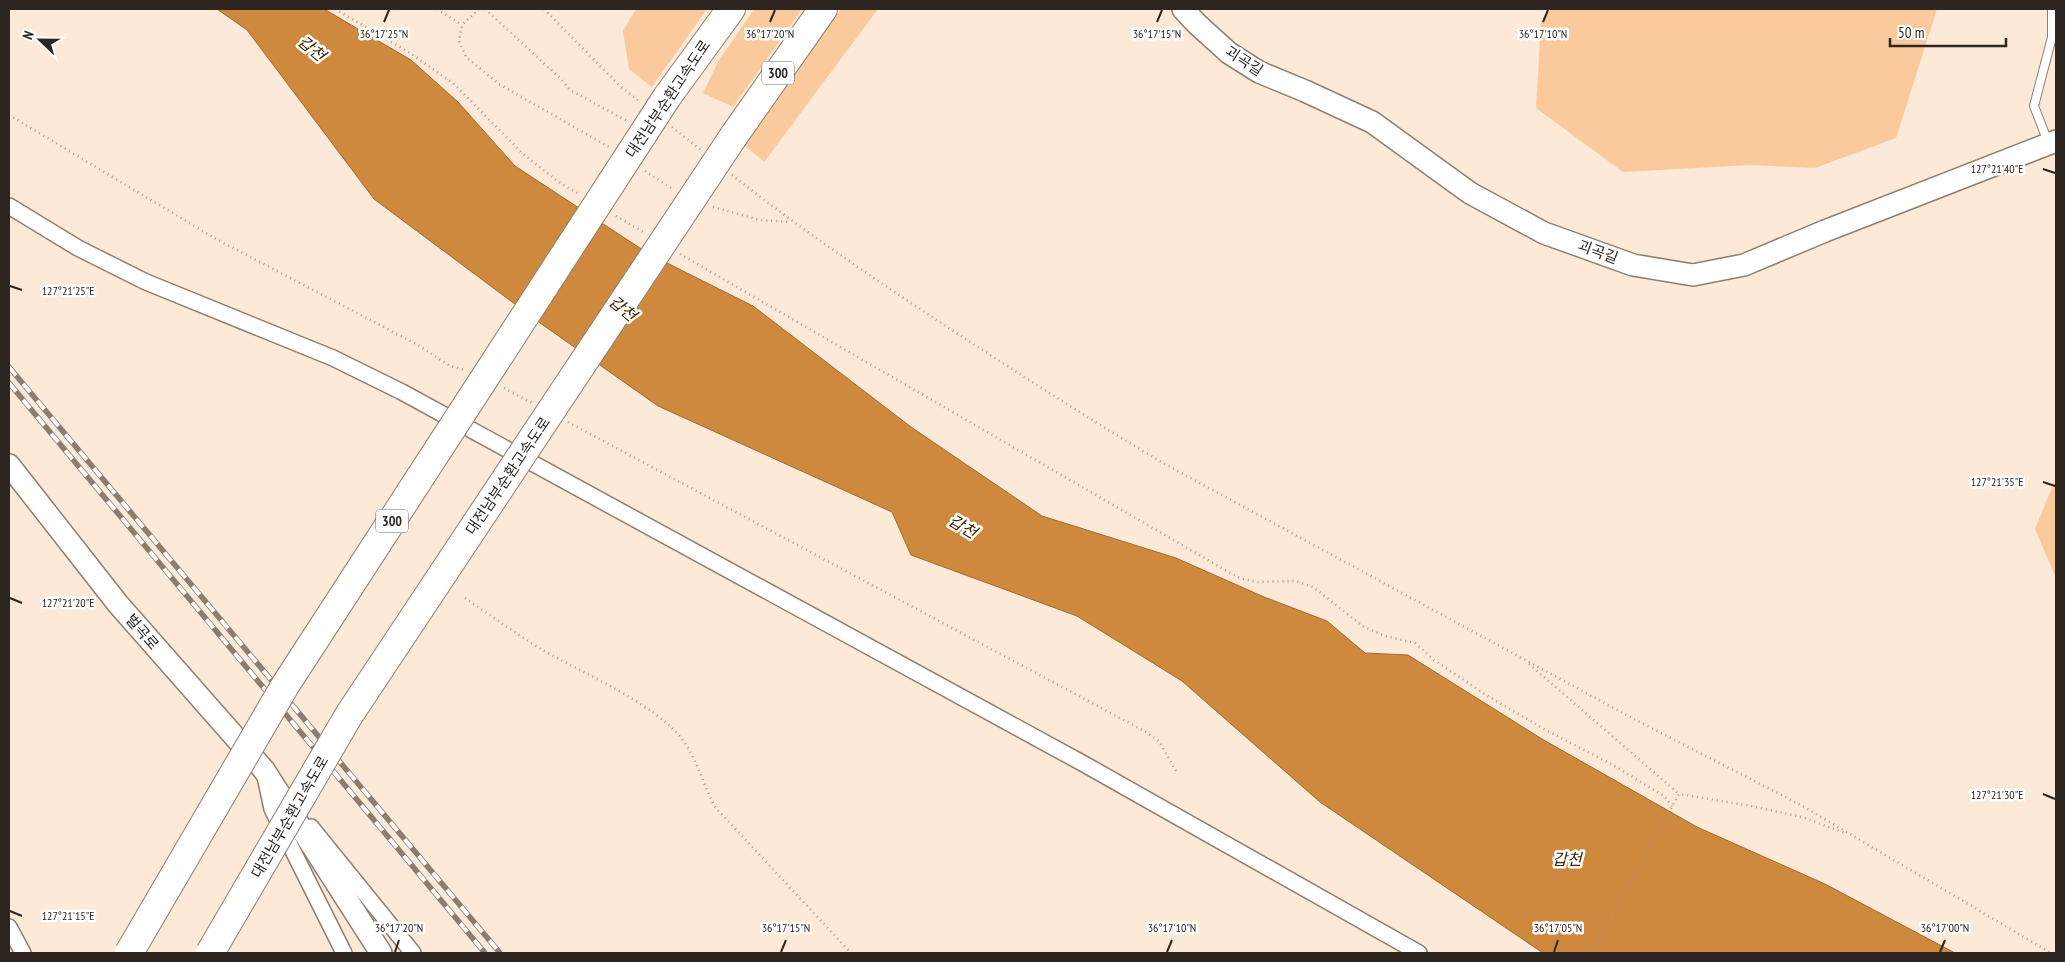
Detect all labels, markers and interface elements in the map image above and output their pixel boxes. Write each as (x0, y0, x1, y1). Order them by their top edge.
north arrow (15, 15, 65, 65)
scale bar (1890, 15, 2006, 47)
text: 50 m (1898, 23, 1924, 42)
text: 36°17'25"N (360, 26, 408, 41)
text: 36°17'20"N (746, 26, 794, 41)
text: 36°17'15"N (1133, 26, 1181, 41)
text: 36°17'10"N (1519, 26, 1567, 41)
text: N (18, 28, 38, 42)
water label: 갑천 (294, 31, 331, 67)
street label: 대전남부순환고속도로 (621, 36, 714, 161)
street label: 괴곡길 (1222, 41, 1267, 80)
road number: 300 (762, 62, 794, 84)
text: 127°21'40"E (1971, 161, 2023, 176)
street label: 괴곡길 (1575, 236, 1621, 268)
text: 127°21'25"E (42, 283, 94, 298)
water label: 갑천 (605, 291, 642, 327)
street label: 대전남부순환고속도로 (461, 413, 554, 538)
text: 127°21'35"E (1971, 474, 2023, 489)
road number: 300 (376, 510, 408, 532)
water label: 갑천 (945, 510, 983, 543)
text: 127°21'20"E (42, 595, 94, 610)
street label: 벌곡로 (122, 610, 163, 654)
street label: 대전남부순환고속도로 (247, 752, 332, 881)
text: 127°21'30"E (1971, 787, 2023, 802)
water label: 갑천 (1552, 849, 1584, 869)
text: 127°21'15"E (42, 908, 94, 923)
text: 36°17'20"N (375, 920, 423, 935)
text: 36°17'15"N (762, 920, 810, 935)
text: 36°17'10"N (1148, 920, 1196, 935)
text: 36°17'05"N (1534, 920, 1582, 935)
text: 36°17'00"N (1921, 920, 1969, 935)

